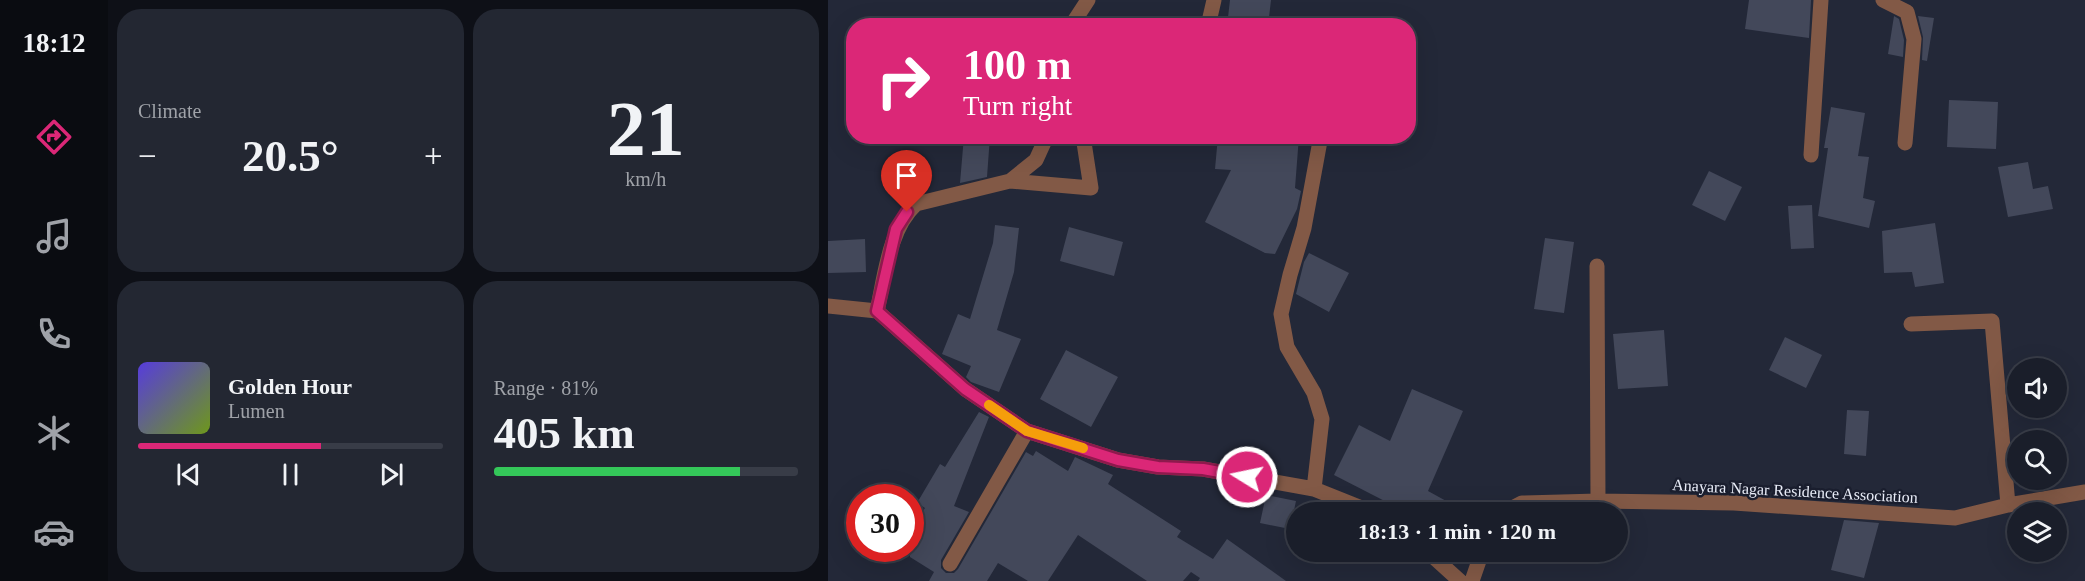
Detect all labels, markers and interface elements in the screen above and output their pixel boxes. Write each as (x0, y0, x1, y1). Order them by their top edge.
text: 18:12 (23, 28, 86, 58)
icon: right (864, 42, 942, 120)
text: 100 m (963, 42, 1072, 88)
text: 21 (607, 85, 685, 172)
text: Turn right (963, 91, 1072, 121)
text: Climate (138, 100, 201, 122)
icon: directions (33, 116, 75, 158)
text: 20.5° (242, 131, 339, 181)
text: − (138, 138, 157, 174)
text: + (424, 138, 443, 174)
pin (881, 150, 932, 212)
icon: arrive (890, 159, 923, 192)
text: km/h (625, 168, 666, 190)
icon: music (33, 215, 75, 257)
icon: phone (33, 313, 75, 355)
map controls (2007, 358, 2067, 562)
button: sound (2007, 358, 2067, 418)
text: Golden Hour (228, 374, 352, 399)
text: Range · 81% (494, 377, 598, 399)
text: Lumen (228, 400, 285, 422)
text: 405 km (494, 408, 635, 458)
icon: climate (33, 412, 75, 454)
button: search (2007, 430, 2067, 490)
position arrow (1215, 445, 1279, 509)
icon: previous (172, 458, 205, 491)
icon: pause (274, 458, 307, 491)
icon: next (375, 458, 408, 491)
street label: Anayara Nagar Residence Association (1672, 476, 1918, 507)
speed limit sign: 30 (846, 484, 924, 562)
button: layers (2007, 502, 2067, 562)
icon: car (33, 511, 75, 553)
text: 18:13 · 1 min · 120 m (1358, 519, 1556, 544)

